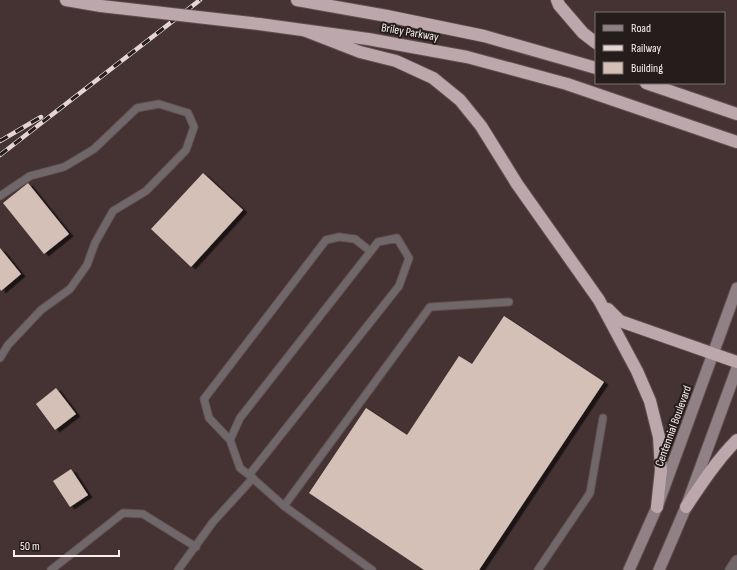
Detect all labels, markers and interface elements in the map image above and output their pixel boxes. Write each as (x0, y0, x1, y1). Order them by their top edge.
legend (595, 12, 725, 84)
street label: Briley Parkway (380, 20, 440, 45)
text: Road (631, 21, 651, 36)
text: Railway (631, 41, 662, 56)
text: Building (631, 61, 663, 76)
street label: Centennial Boulevard (652, 384, 695, 469)
scale bar (14, 532, 119, 558)
text: 50 m (20, 539, 40, 554)

